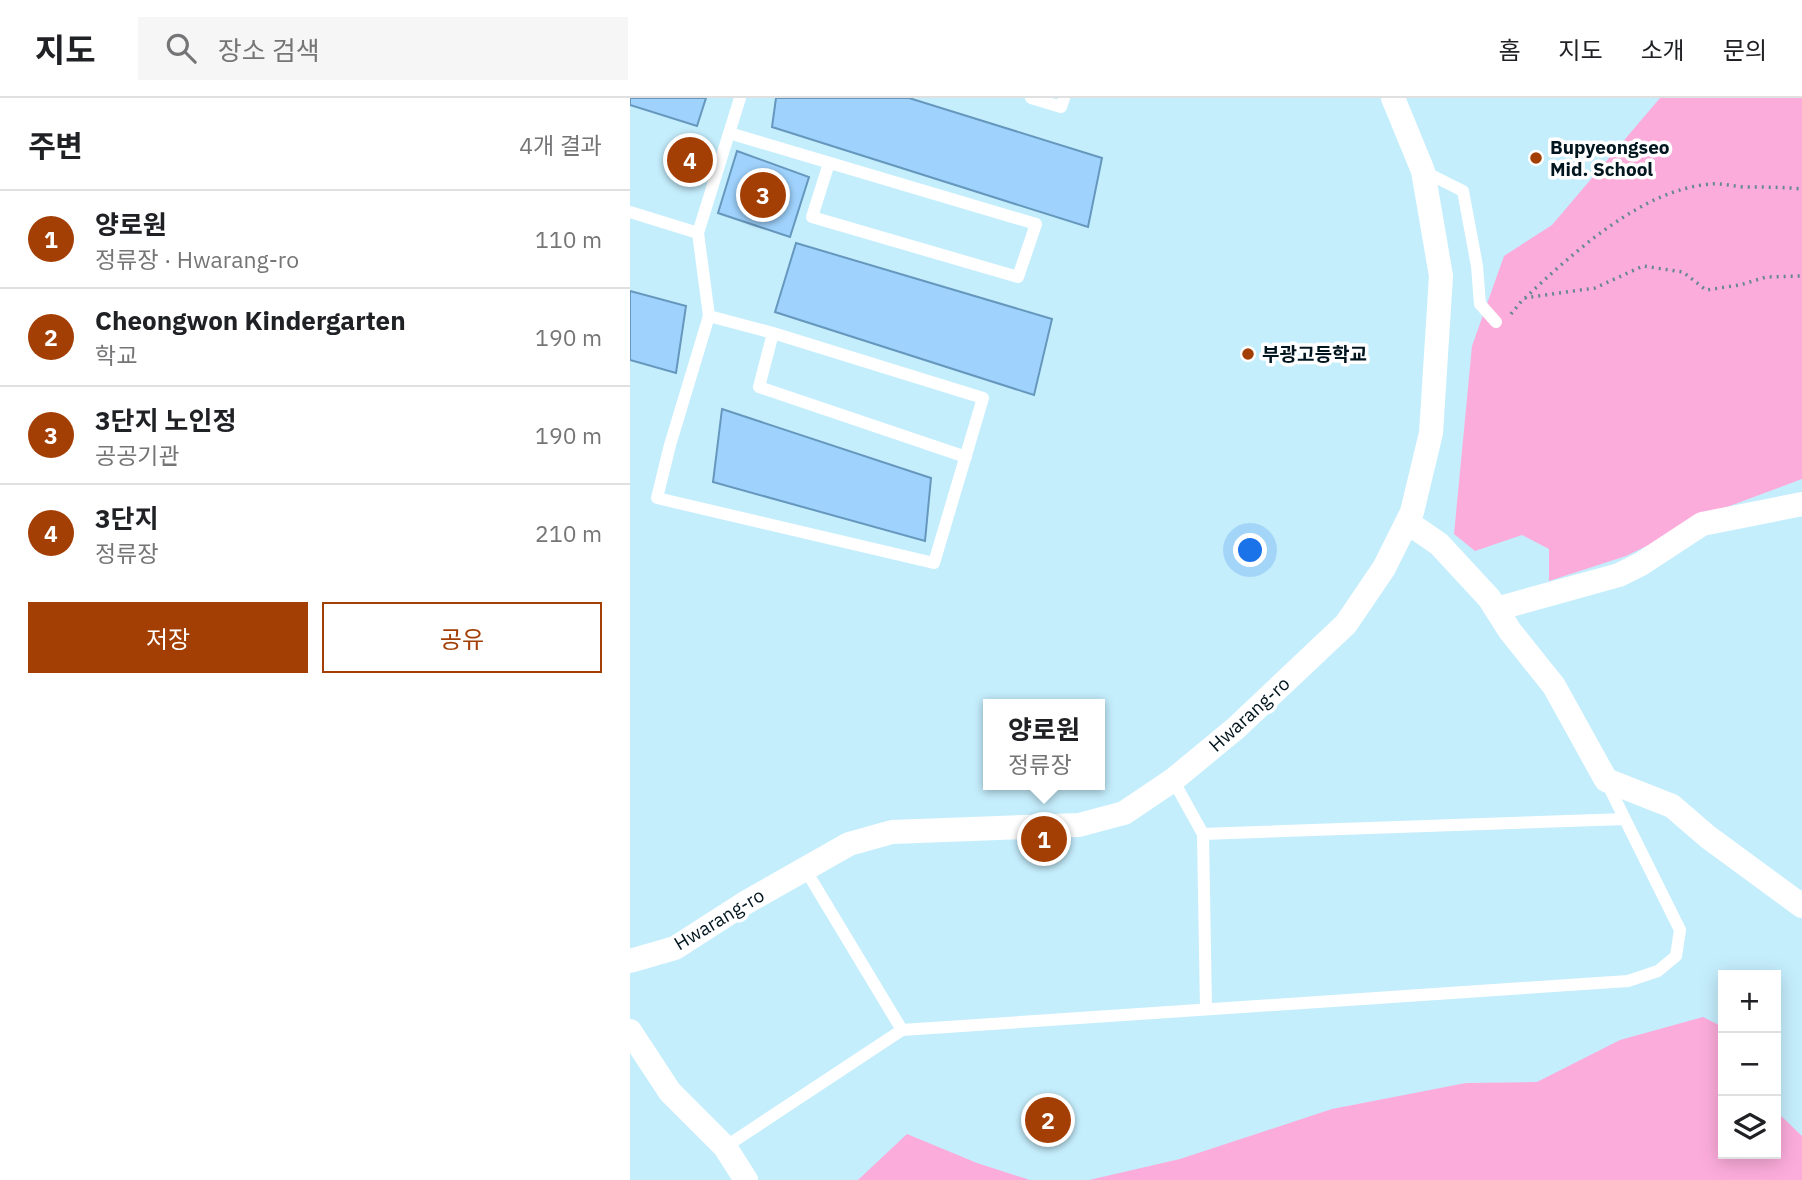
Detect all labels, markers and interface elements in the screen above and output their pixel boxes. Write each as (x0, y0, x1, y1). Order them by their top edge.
search box (138, 17, 628, 80)
text: 지도 (35, 28, 96, 71)
icon: search (162, 29, 200, 67)
text: 장소 검색 (218, 33, 320, 67)
text: 홈 (1498, 34, 1520, 66)
text: 지도 (1558, 34, 1603, 66)
text: 소개 (1641, 34, 1685, 66)
text: 문의 (1723, 34, 1767, 66)
text: 주변 (28, 126, 83, 165)
text: 4개 결과 (519, 130, 602, 160)
pin: 4 (667, 134, 713, 186)
place label: Bupyeongseo Mid. School (1550, 135, 1670, 181)
marker: Bupyeongseo Mid. School (1528, 150, 1544, 166)
pin: 3 (740, 169, 786, 221)
text: 양로원 (95, 207, 167, 241)
text: 1 (44, 224, 58, 254)
text: 110 m (535, 224, 602, 254)
text: 정류장 · Hwarang-ro (95, 244, 299, 274)
text: Cheongwon Kindergarten (95, 303, 406, 337)
text: 2 (44, 322, 58, 352)
text: 190 m (535, 322, 602, 352)
text: 학교 (95, 340, 137, 370)
place label: 부광고등학교 (1262, 342, 1367, 366)
marker: 부광고등학교 (1240, 346, 1256, 362)
text: 3단지 노인정 (95, 403, 236, 437)
text: 3 (44, 420, 58, 450)
text: 190 m (535, 420, 602, 450)
text: 공공기관 (95, 440, 180, 470)
text: 3단지 (95, 501, 158, 535)
text: 4 (44, 518, 58, 548)
text: 210 m (535, 518, 602, 548)
your location (1233, 533, 1267, 567)
text: 정류장 (95, 538, 158, 568)
button: 저장 (28, 602, 308, 673)
button: 공유 (322, 602, 602, 673)
street label: Hwarang-ro (1203, 671, 1295, 757)
popup (983, 699, 1105, 790)
text: 양로원 (1008, 712, 1080, 746)
text: 정류장 (1008, 749, 1072, 779)
pin: 1 (1021, 813, 1067, 865)
street label: Hwarang-ro (670, 883, 768, 955)
map controls (1718, 970, 1781, 1159)
button: + (1718, 970, 1781, 1033)
button: − (1718, 1033, 1781, 1096)
pin: 2 (1025, 1094, 1071, 1146)
button: layers (1718, 1096, 1781, 1159)

